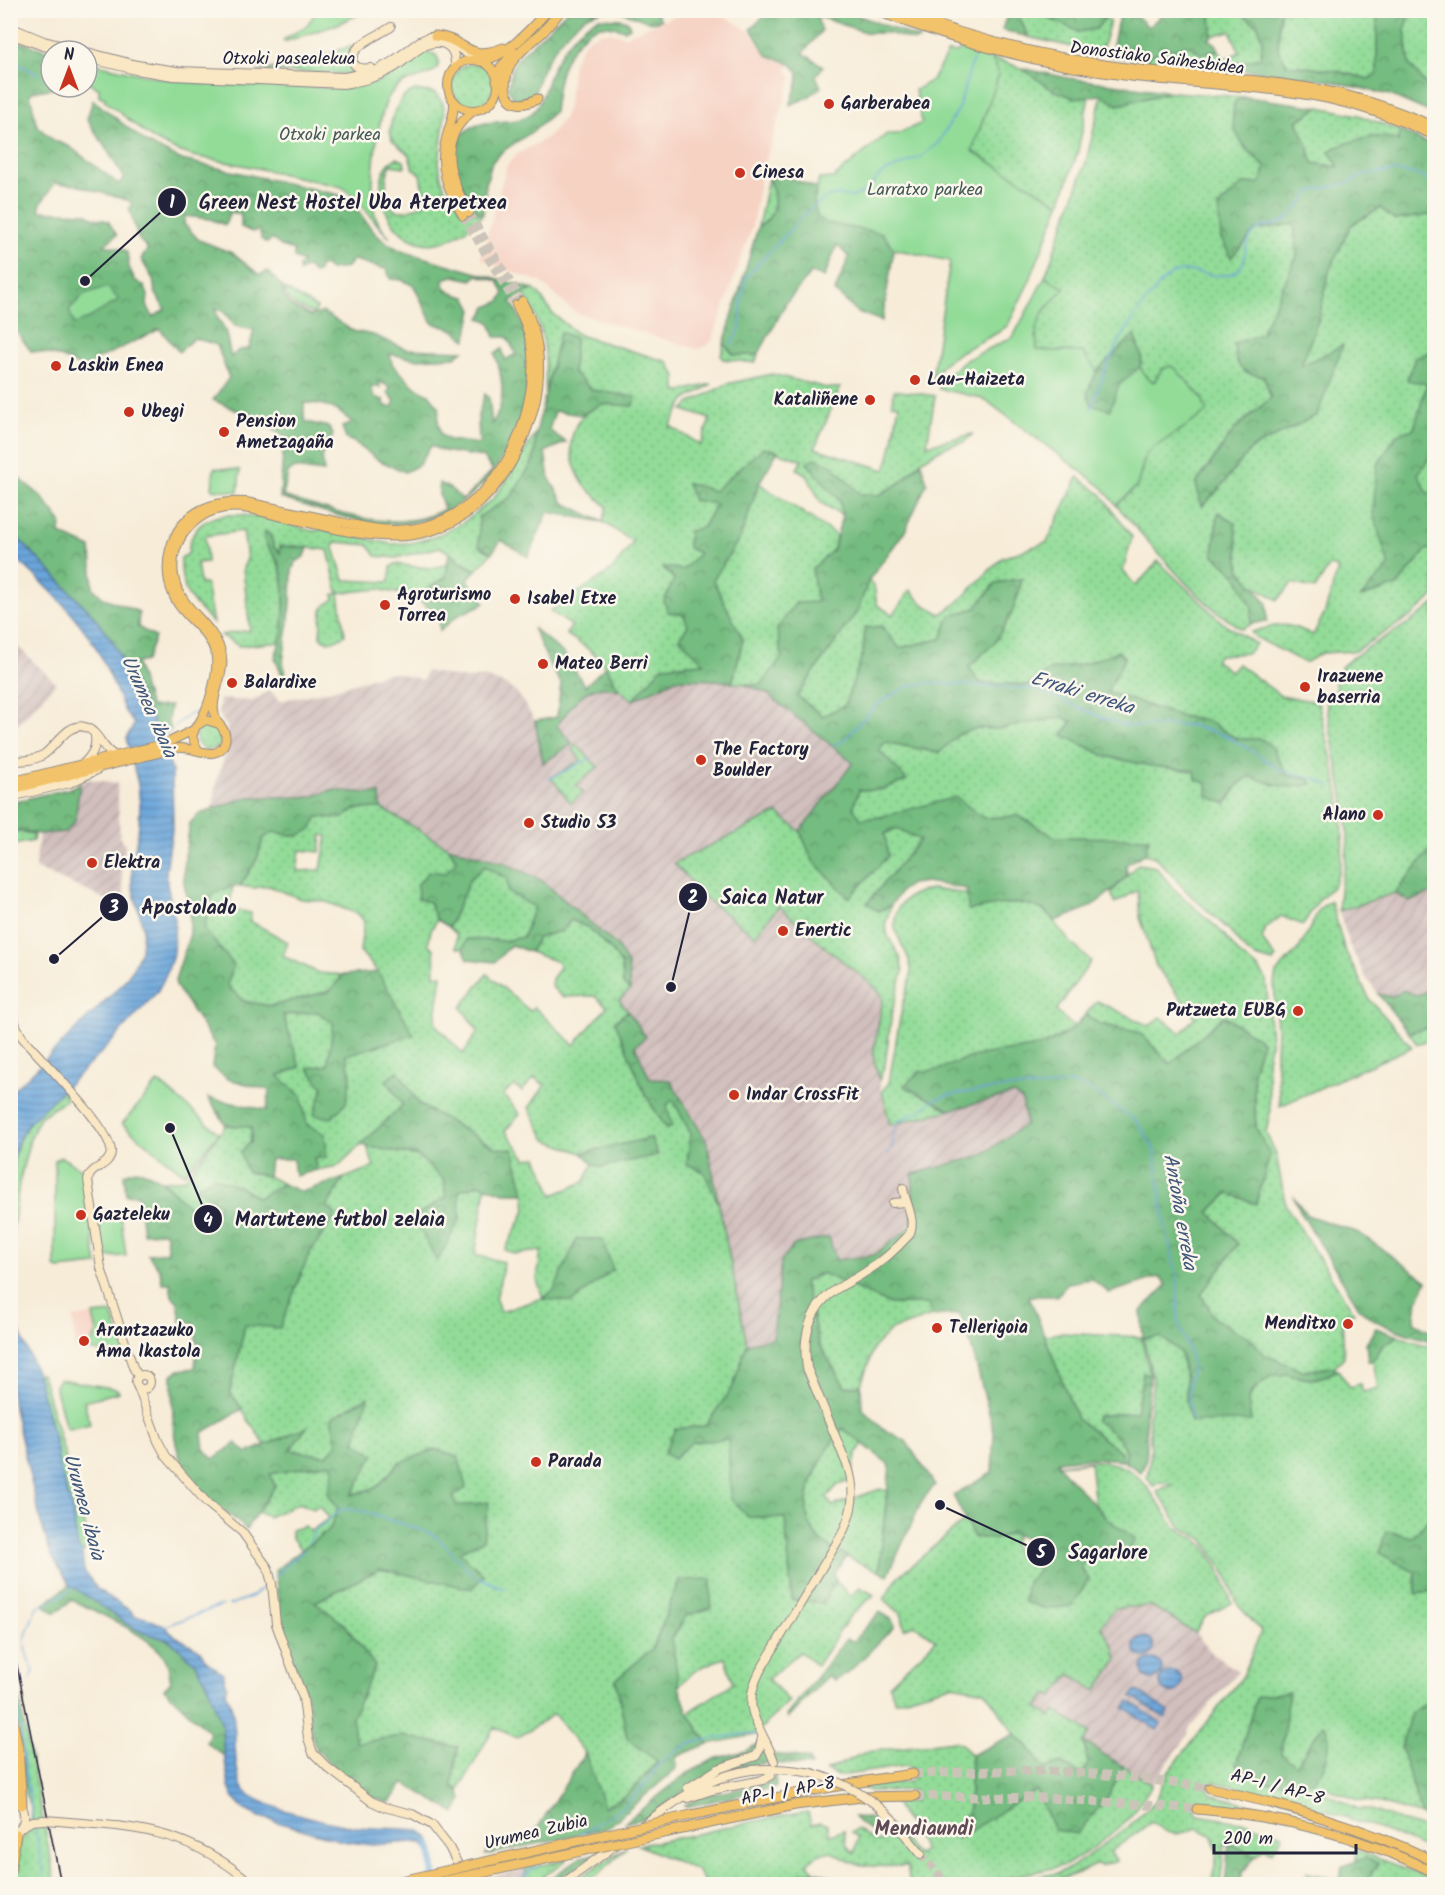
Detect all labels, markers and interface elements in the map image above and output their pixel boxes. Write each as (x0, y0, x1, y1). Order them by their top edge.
street label: Donostiako Saihesbidea (1068, 34, 1246, 84)
north arrow (39, 39, 99, 99)
text: N (64, 43, 74, 68)
street label: Otxoki pasealekua (222, 45, 356, 74)
place label: Garberabea (841, 90, 930, 119)
marker: Garberabea (822, 97, 836, 111)
park label: Otxoki parkea (279, 121, 381, 150)
place label: Cinesa (752, 159, 804, 188)
marker: Cinesa (733, 166, 747, 180)
park label: Larratxo parkea (867, 176, 983, 205)
callout: Green Nest Hostel Uba Aterpetxea (157, 183, 519, 221)
text: Green Nest Hostel Uba Aterpetxea (199, 188, 507, 220)
text: 1 (169, 189, 175, 218)
place label: Laskin Enea (68, 352, 164, 381)
marker: Laskin Enea (49, 359, 63, 373)
place label: Lau-Haizeta (927, 366, 1025, 395)
marker: Lau-Haizeta (908, 373, 922, 387)
place label: Kataliñene (774, 386, 858, 415)
marker: Kataliñene (863, 393, 877, 407)
place label: Ubegi (141, 398, 184, 427)
marker: Ubegi (122, 405, 136, 419)
place label: Pension Ametzagaña (236, 408, 334, 458)
marker: Pension Ametzagaña (217, 425, 231, 439)
place label: Agroturismo Torrea (397, 581, 491, 631)
place label: Isabel Etxe (527, 585, 616, 614)
marker: Isabel Etxe (508, 592, 522, 606)
marker: Agroturismo Torrea (378, 598, 392, 612)
place label: Mateo Berri (555, 650, 648, 679)
water label: Urumea ibaia (111, 651, 186, 765)
marker: Mateo Berri (536, 657, 550, 671)
water label: Erraki erreka (1026, 663, 1139, 725)
place label: Irazuene baserria (1317, 663, 1383, 713)
place label: Balardixe (244, 669, 317, 698)
marker: Balardixe (225, 676, 239, 690)
marker: Irazuene baserria (1298, 680, 1312, 694)
place label: The Factory Boulder (713, 736, 809, 786)
marker: The Factory Boulder (694, 753, 708, 767)
place label: Alano (1323, 801, 1366, 830)
marker: Alano (1371, 808, 1385, 822)
place label: Studio 53 (541, 809, 616, 838)
marker: Studio 53 (522, 816, 536, 830)
place label: Elektra (104, 849, 160, 878)
marker: Elektra (85, 856, 99, 870)
callout: Saica Natur (678, 878, 835, 916)
text: Saica Natur (721, 883, 824, 915)
text: 2 (688, 884, 698, 913)
callout: Apostolado (99, 888, 249, 926)
text: Apostolado (141, 893, 237, 925)
text: 3 (108, 894, 119, 923)
place label: Enertic (795, 917, 852, 946)
marker: Enertic (776, 924, 790, 938)
place label: Putzueta EUBG (1166, 997, 1286, 1026)
marker: Putzueta EUBG (1291, 1004, 1305, 1018)
place label: Indar CrossFit (746, 1081, 860, 1110)
marker: Indar CrossFit (727, 1088, 741, 1102)
water label: Antoña erreka (1153, 1151, 1205, 1274)
callout: Martutene futbol zelaia (193, 1200, 457, 1238)
place label: Gazteleku (93, 1201, 170, 1230)
text: Martutene futbol zelaia (235, 1205, 445, 1237)
text: 4 (203, 1207, 213, 1236)
marker: Gazteleku (74, 1208, 88, 1222)
place label: Menditxo (1264, 1310, 1336, 1339)
place label: Tellerigoia (949, 1314, 1028, 1343)
place label: Arantzazuko Ama Ikastola (96, 1317, 201, 1367)
marker: Menditxo (1341, 1317, 1355, 1331)
marker: Tellerigoia (930, 1321, 944, 1335)
marker: Arantzazuko Ama Ikastola (77, 1334, 91, 1348)
place label: Parada (548, 1448, 602, 1477)
water label: Urumea ibaia (53, 1450, 113, 1565)
marker: Parada (529, 1455, 543, 1469)
callout: Sagarlore (1026, 1533, 1159, 1571)
text: Sagarlore (1068, 1538, 1148, 1570)
text: 5 (1035, 1539, 1047, 1568)
street label: AP-1 / AP-8 (1227, 1762, 1327, 1814)
street label: AP-1 / AP-8 (739, 1769, 838, 1815)
street label: Urumea Zubia (481, 1807, 591, 1859)
district label: Mendiaundi (875, 1814, 974, 1846)
scale bar (1214, 1817, 1356, 1855)
text: 200 m (1223, 1825, 1273, 1854)

